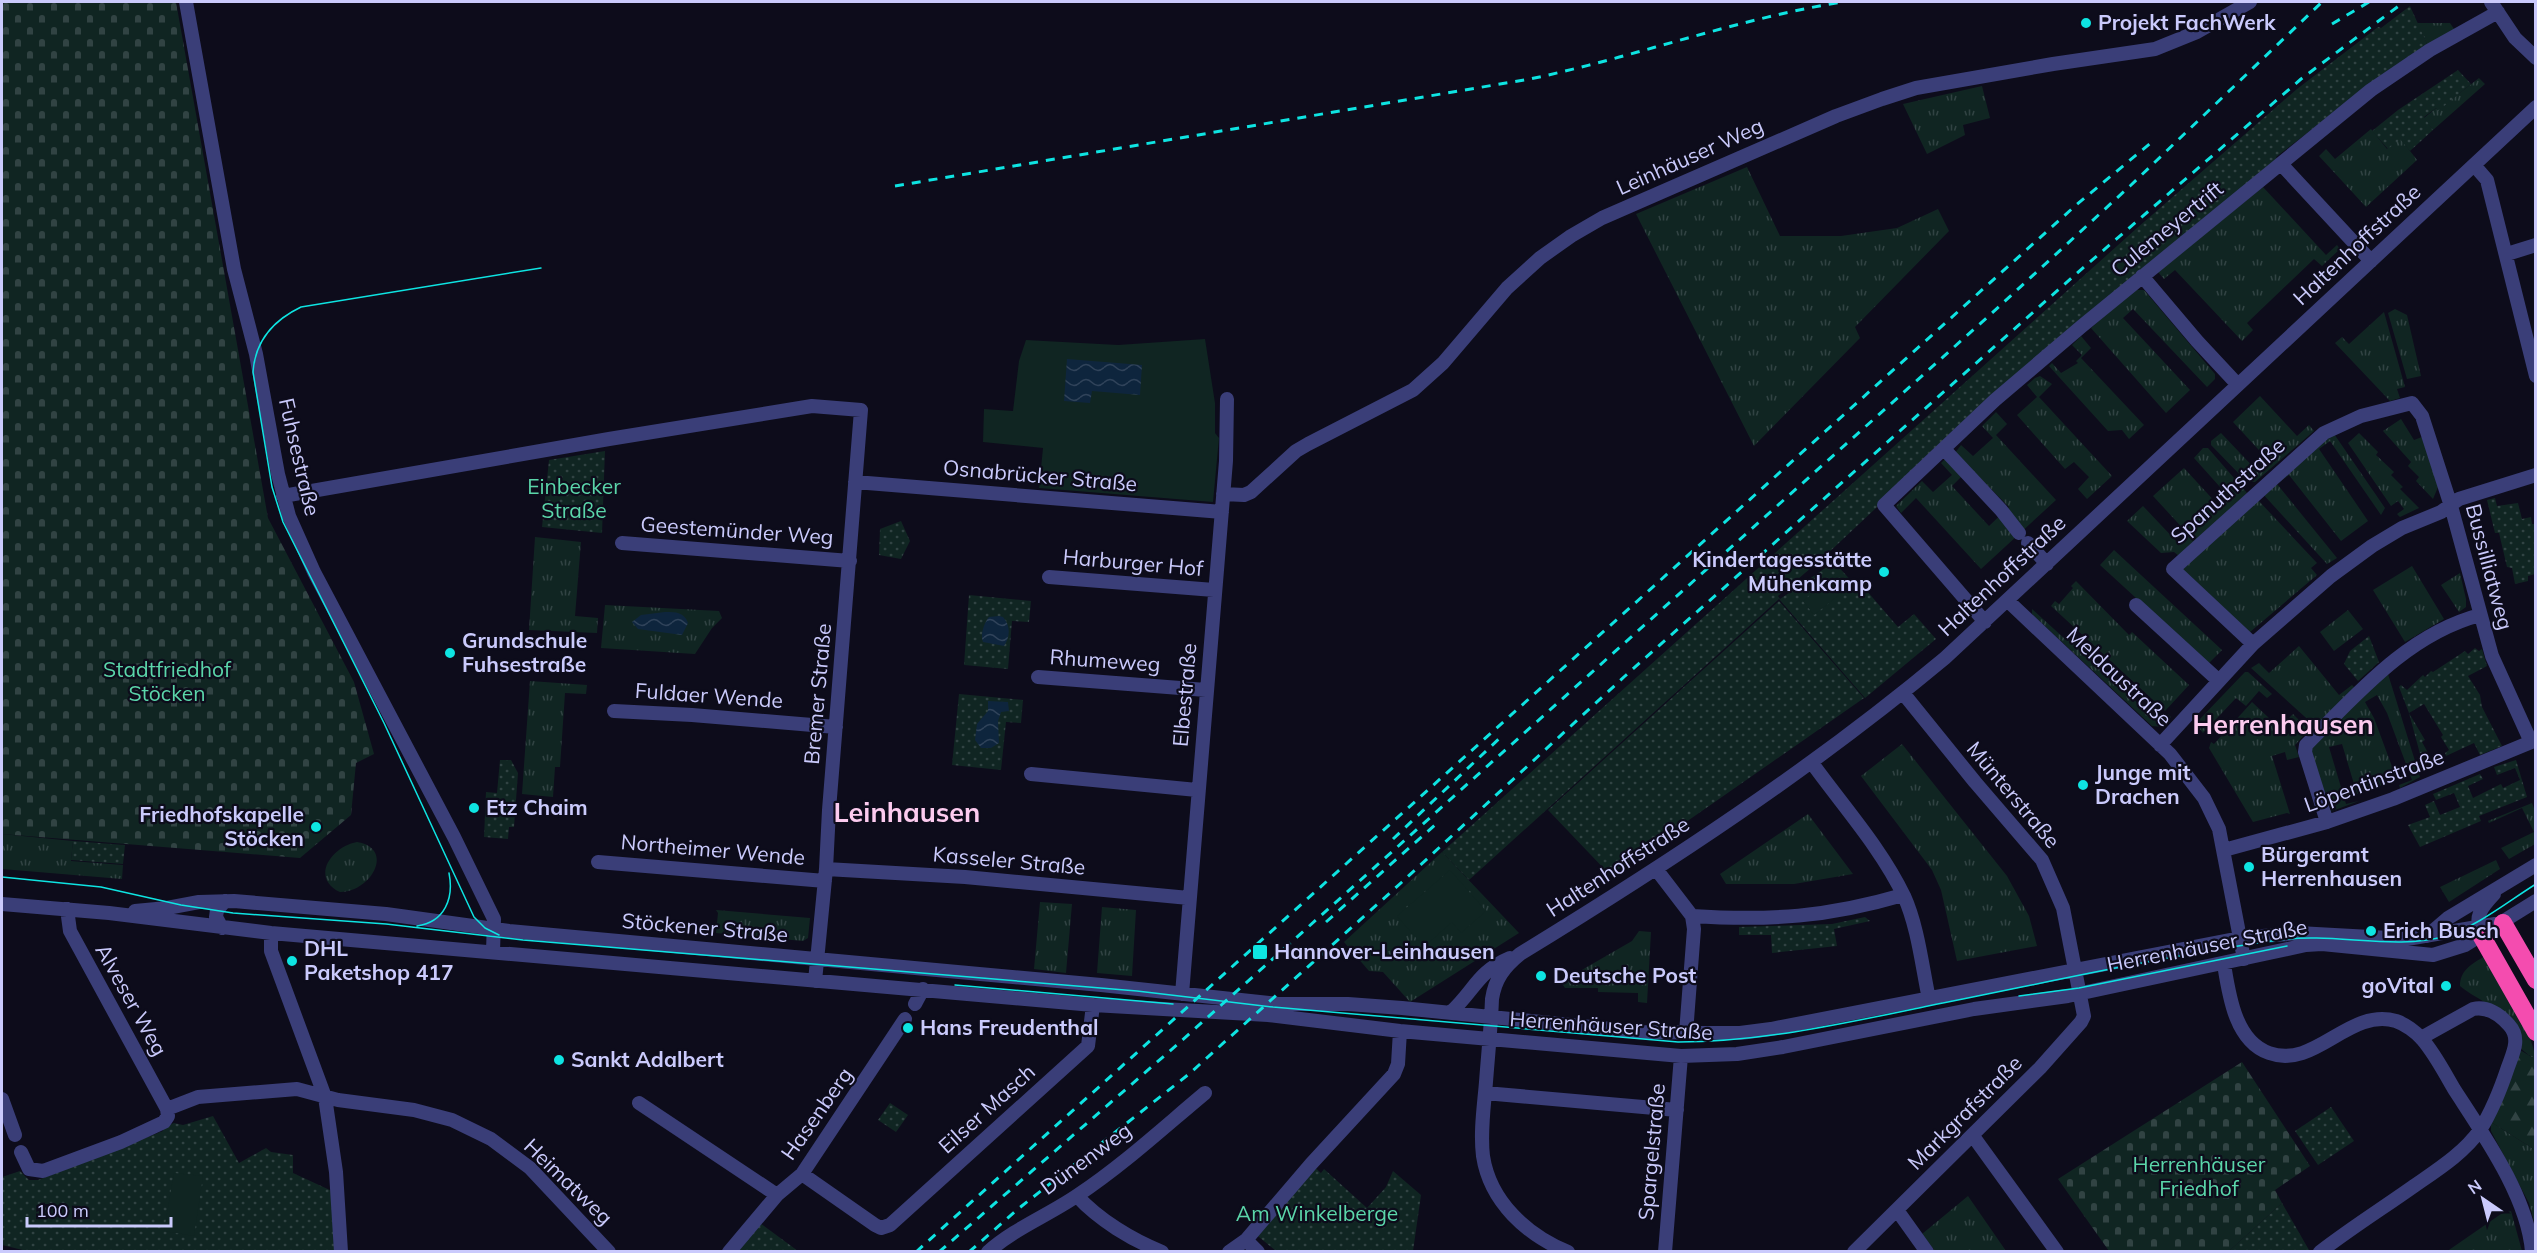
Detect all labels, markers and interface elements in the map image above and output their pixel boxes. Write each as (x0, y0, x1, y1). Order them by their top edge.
place label: Projekt FachWerk (2098, 9, 2276, 35)
marker: Projekt FachWerk (2079, 16, 2093, 30)
street label: Leinhäuser Weg (1612, 112, 1767, 200)
street label: Culemeyertrift (2105, 175, 2228, 281)
street label: Haltenhoffstraße (2287, 178, 2426, 310)
street label: Fuhsestraße (274, 395, 326, 518)
street label: Spanuthstraße (2165, 432, 2290, 548)
street label: Osnabrücker Straße (942, 454, 1138, 496)
park label: Einbecker Straße (527, 473, 621, 523)
street label: Bussilliatweg (2461, 501, 2519, 633)
street label: Haltenhoffstraße (1932, 509, 2071, 641)
street label: Geestemünder Weg (640, 510, 834, 550)
street label: Harburger Hof (1062, 543, 1205, 581)
place label: Kindertagesstätte Mühenkamp (1692, 546, 1872, 596)
marker: Kindertagesstätte Mühenkamp (1877, 565, 1891, 579)
street label: Meldaustraße (2062, 621, 2178, 732)
street label: Bremer Straße (798, 622, 836, 765)
place label: Grundschule Fuhsestraße (462, 627, 587, 677)
street label: Elbestraße (1167, 642, 1201, 748)
street label: Rhumeweg (1049, 643, 1161, 677)
marker: Grundschule Fuhsestraße (443, 646, 457, 660)
park label: Stadtfriedhof Stöcken (103, 656, 232, 706)
street label: Fuldaer Wende (634, 677, 784, 713)
district label: Herrenhausen (2192, 707, 2374, 741)
street label: Münterstraße (1962, 736, 2066, 853)
street label: Löpentinstraße (2300, 743, 2447, 817)
place label: Junge mit Drachen (2095, 759, 2190, 809)
marker: Junge mit Drachen (2076, 778, 2090, 792)
place label: Etz Chaim (486, 794, 588, 820)
district label: Leinhausen (834, 795, 980, 829)
place label: Friedhofskapelle Stöcken (139, 801, 304, 851)
marker: Etz Chaim (467, 801, 481, 815)
street label: Haltenhoffstraße (1541, 810, 1694, 922)
marker: Friedhofskapelle Stöcken (309, 820, 323, 834)
street label: Northeimer Wende (620, 828, 806, 870)
street label: Kasseler Straße (932, 840, 1086, 880)
place label: Bürgeramt Herrenhausen (2261, 841, 2402, 891)
marker: Bürgeramt Herrenhausen (2242, 860, 2256, 874)
street label: Stöckener Straße (621, 907, 789, 947)
street label: Herrenhäuser Straße (2104, 913, 2309, 977)
place label: Erich Busch (2383, 917, 2499, 943)
marker: Erich Busch (2364, 924, 2378, 938)
place label: DHL Paketshop 417 (304, 935, 454, 985)
place label: Hannover-Leinhausen (1274, 938, 1495, 964)
street label: Alveser Weg (90, 939, 173, 1060)
marker: Hannover-Leinhausen (1251, 943, 1269, 961)
marker: DHL Paketshop 417 (285, 954, 299, 968)
place label: Deutsche Post (1553, 962, 1696, 988)
marker: Deutsche Post (1534, 969, 1548, 983)
place label: goVital (2361, 972, 2434, 998)
marker: goVital (2439, 979, 2453, 993)
street label: Herrenhäuser Straße (1509, 1005, 1714, 1045)
place label: Hans Freudenthal (920, 1014, 1098, 1040)
marker: Hans Freudenthal (901, 1021, 915, 1035)
place label: Sankt Adalbert (571, 1046, 724, 1072)
street label: Markgrafstraße (1902, 1050, 2027, 1175)
marker: Sankt Adalbert (552, 1053, 566, 1067)
street label: Eilser Masch (933, 1058, 1040, 1158)
street label: Hasenberg (775, 1062, 858, 1165)
street label: Spargelstraße (1632, 1082, 1670, 1221)
street label: Dünenweg (1035, 1117, 1136, 1200)
street label: Heimatweg (519, 1133, 618, 1230)
park label: Herrenhäuser Friedhof (2133, 1151, 2266, 1201)
north arrow (2453, 1169, 2513, 1229)
text: N (2464, 1175, 2485, 1198)
scale bar (27, 1190, 171, 1228)
text: 100 m (36, 1199, 89, 1222)
park label: Am Winkelberge (1236, 1200, 1398, 1226)

